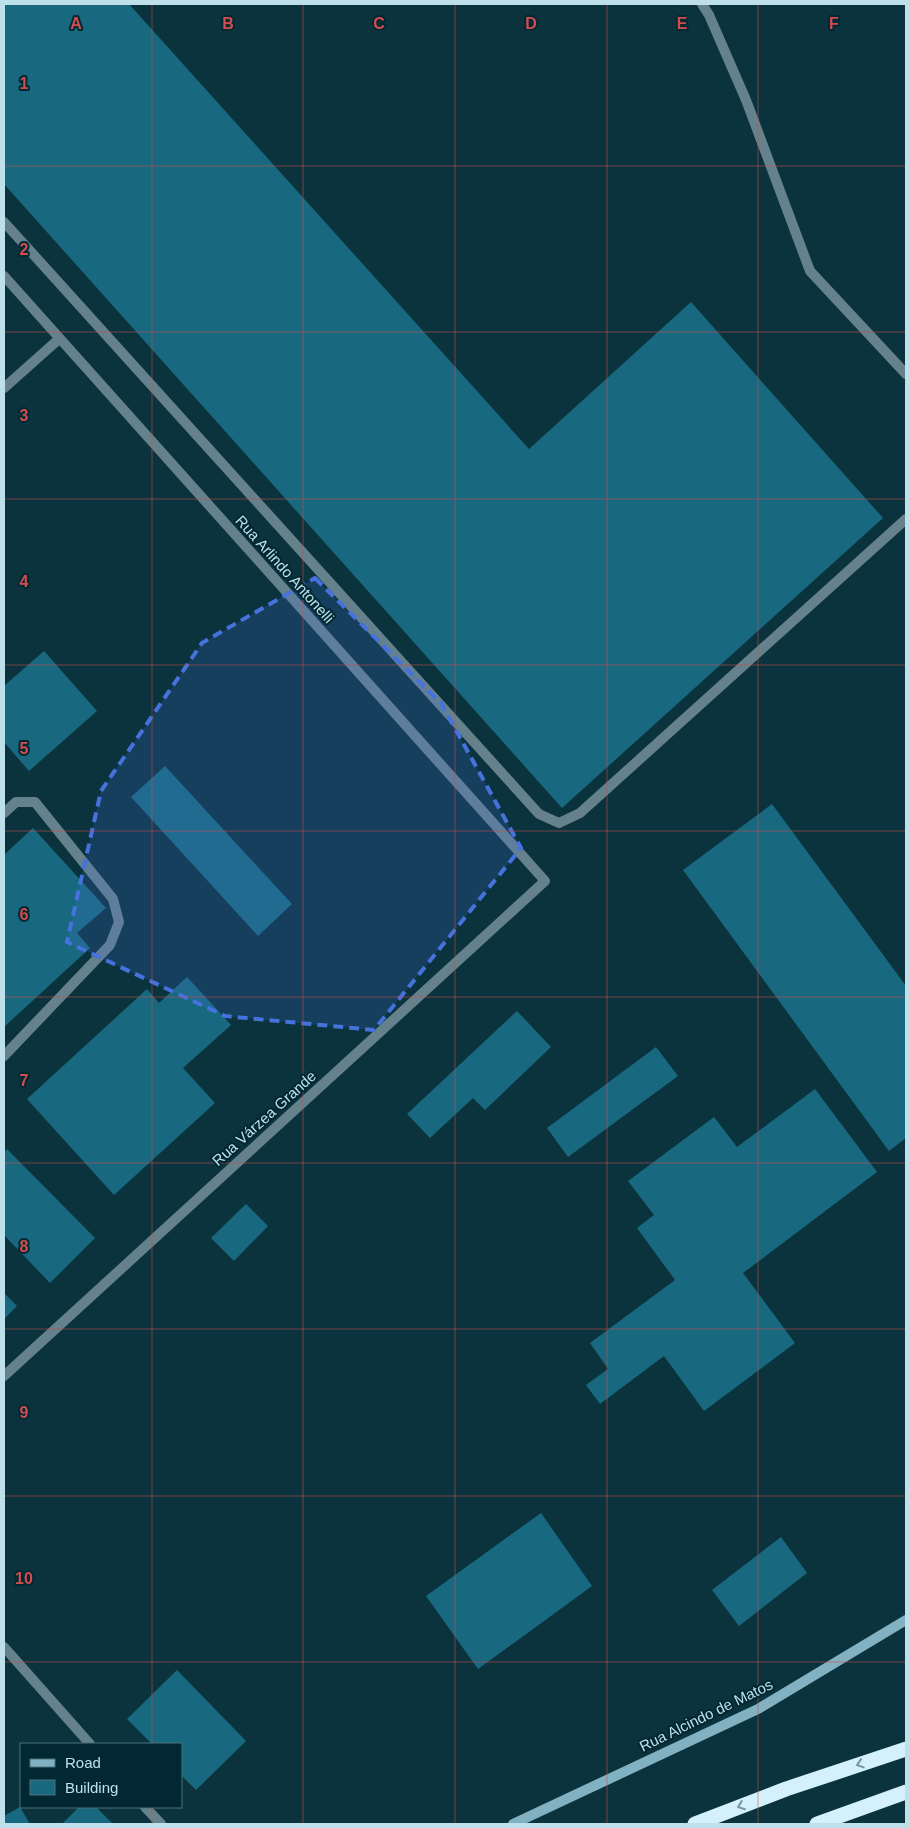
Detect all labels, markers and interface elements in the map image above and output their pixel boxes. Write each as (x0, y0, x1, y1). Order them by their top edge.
text: A (70, 15, 82, 32)
text: B (222, 15, 234, 32)
text: C (373, 15, 385, 32)
text: D (525, 15, 537, 32)
text: E (677, 15, 688, 32)
text: F (829, 15, 839, 32)
text: 1 (20, 75, 29, 92)
text: 2 (20, 241, 29, 258)
text: 3 (20, 407, 29, 424)
street label: Rua Arlindo Antonelli (232, 512, 338, 626)
text: 4 (20, 573, 29, 590)
text: 5 (20, 740, 29, 757)
text: 6 (20, 906, 29, 923)
street label: Rua Várzea Grande (209, 1067, 319, 1169)
text: 7 (20, 1072, 29, 1089)
text: 8 (20, 1238, 29, 1255)
text: 9 (20, 1404, 29, 1421)
text: 10 (15, 1570, 33, 1587)
street label: Rua Alcindo de Matos (637, 1675, 775, 1755)
legend (20, 1743, 182, 1808)
text: Road (65, 1754, 101, 1771)
one-way arrow (856, 1759, 865, 1769)
text: Building (65, 1779, 118, 1796)
one-way arrow (737, 1800, 746, 1810)

